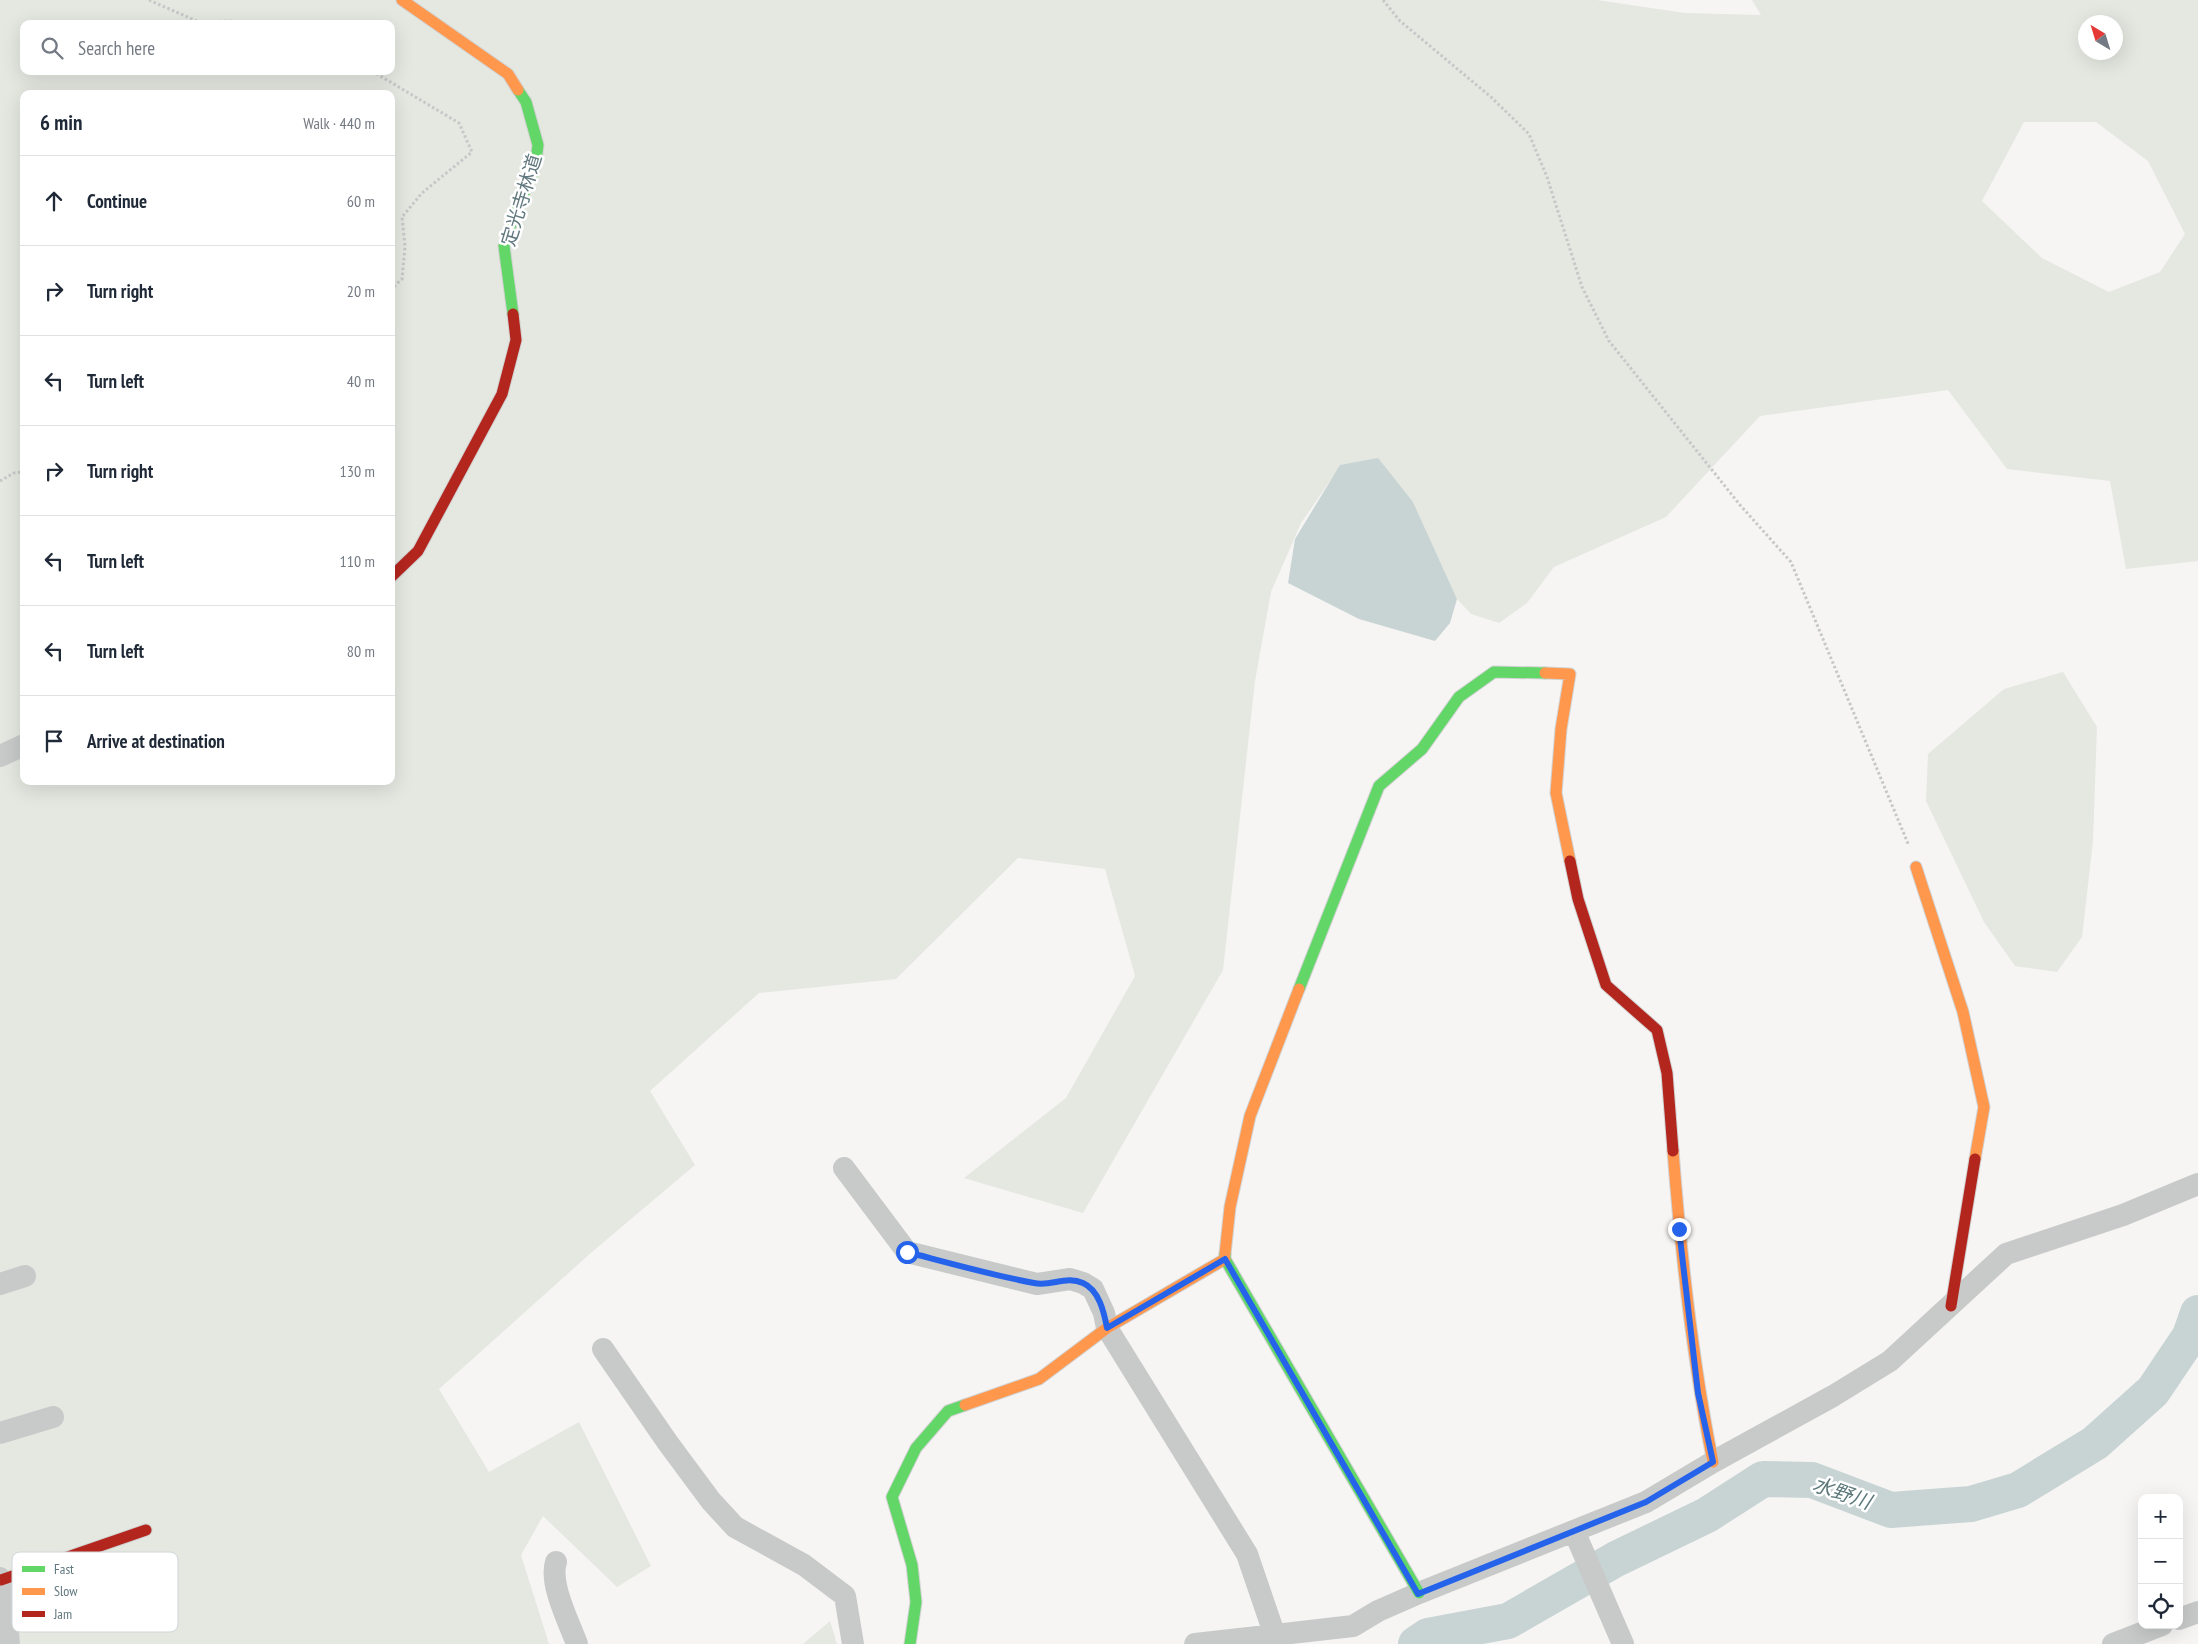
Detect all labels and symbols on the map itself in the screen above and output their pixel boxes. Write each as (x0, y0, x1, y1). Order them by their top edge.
north arrow (2078, 15, 2123, 60)
street label: 定光寺林道 (496, 151, 546, 249)
route end (1668, 1218, 1691, 1241)
route start (896, 1241, 919, 1264)
water label: 水野川 (1809, 1471, 1876, 1516)
legend (12, 1552, 178, 1632)
text: Fast (54, 1560, 74, 1578)
text: Slow (54, 1582, 78, 1600)
text: Jam (53, 1605, 72, 1623)

